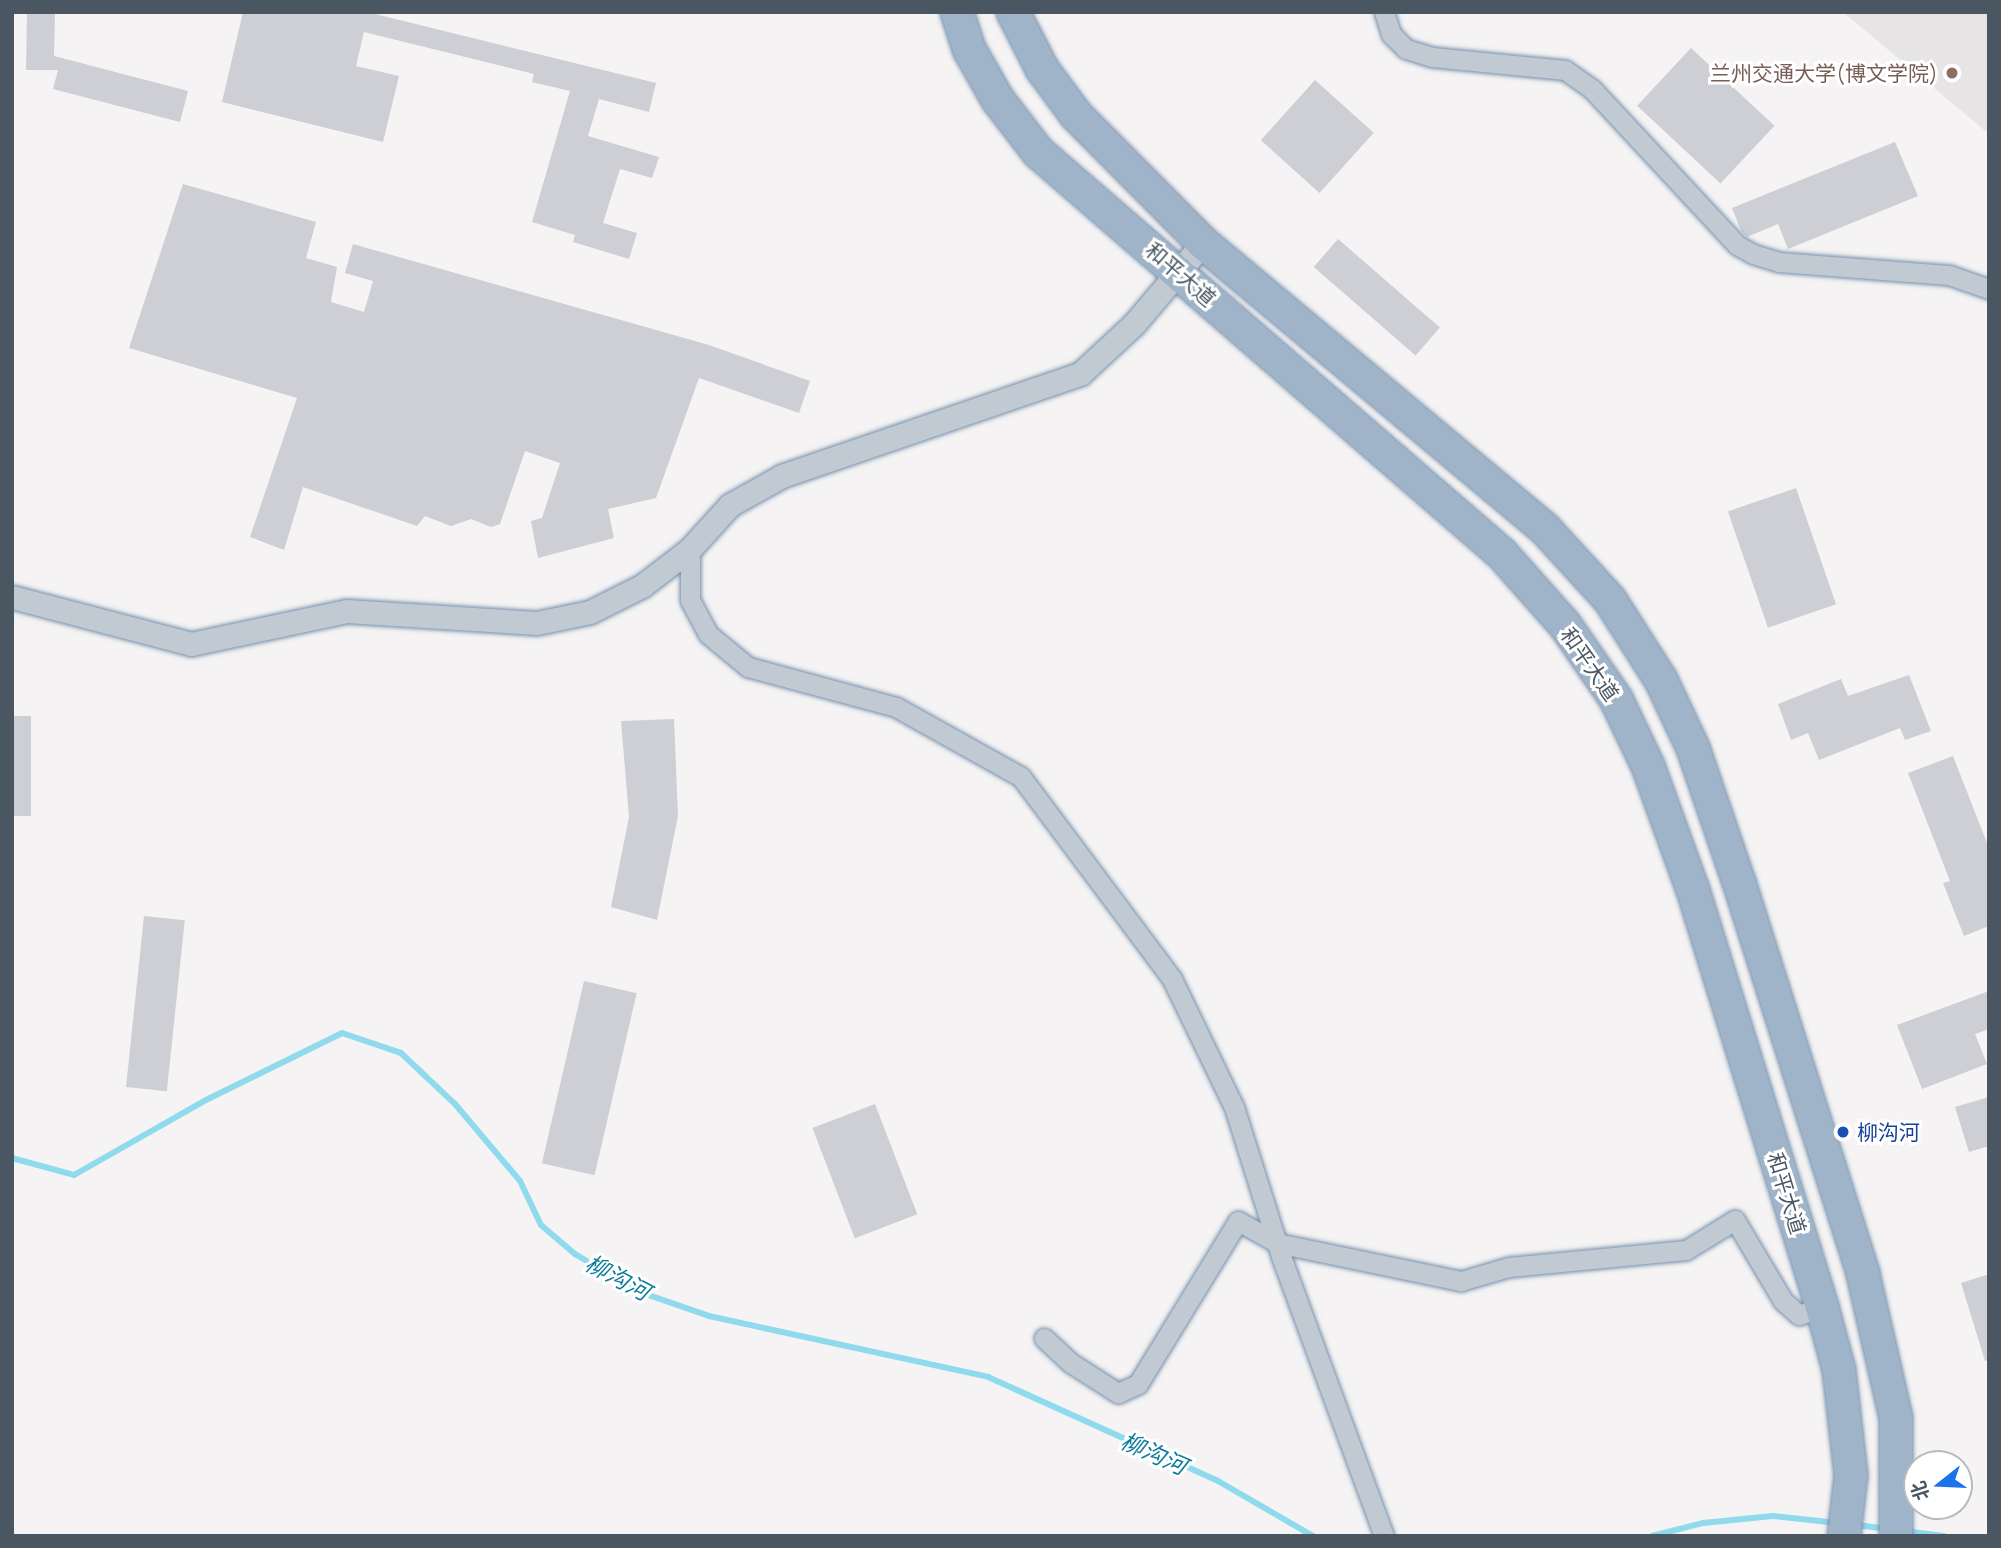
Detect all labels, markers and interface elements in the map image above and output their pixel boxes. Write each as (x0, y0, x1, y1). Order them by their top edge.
place label: 兰州交通大学(博文学院) (1710, 60, 1938, 86)
marker: 兰州交通大学(博文学院) (1944, 65, 1960, 81)
street label: 和平大道 (1141, 237, 1221, 311)
street label: 和平大道 (1556, 622, 1624, 706)
place label: 柳沟河 (1857, 1119, 1920, 1145)
marker: 柳沟河 (1835, 1124, 1851, 1140)
street label: 和平大道 (1763, 1149, 1811, 1237)
water label: 柳沟河 (581, 1249, 655, 1305)
water label: 柳沟河 (1117, 1426, 1191, 1480)
north arrow (1903, 1450, 1973, 1520)
text: 北 (1905, 1478, 1935, 1504)

